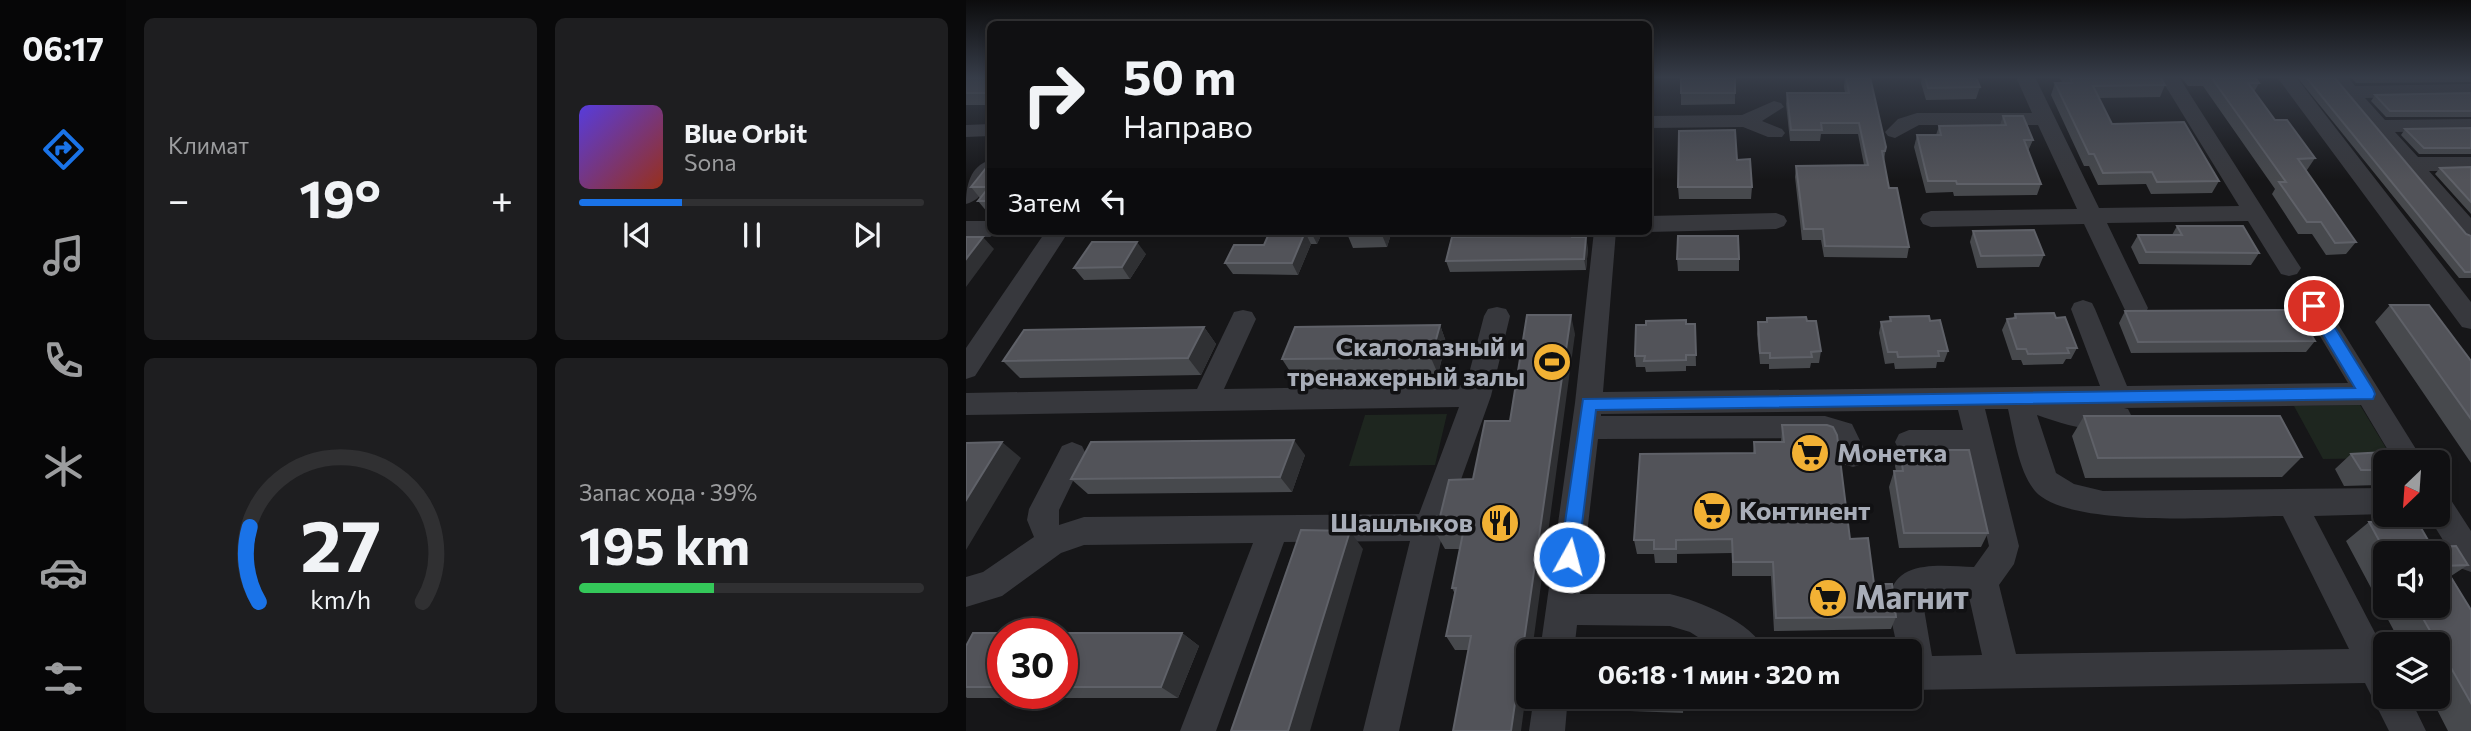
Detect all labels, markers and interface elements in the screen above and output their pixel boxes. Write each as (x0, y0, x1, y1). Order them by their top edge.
text: 06:17 (22, 28, 104, 68)
text: 50 m (1123, 45, 1236, 105)
icon: right (1008, 49, 1099, 140)
text: Направо (1123, 105, 1253, 145)
text: Blue Orbit (684, 117, 807, 148)
icon: directions (39, 125, 88, 174)
text: Климат (168, 131, 249, 159)
text: Sona (684, 148, 736, 176)
text: 19° (299, 165, 381, 229)
text: − (168, 175, 190, 222)
text: + (491, 175, 513, 222)
icon: left (1095, 182, 1133, 220)
text: Затем (1008, 186, 1081, 217)
icon: previous (618, 216, 656, 254)
icon: pause (733, 216, 771, 254)
icon: next (848, 216, 886, 254)
icon: music (39, 231, 88, 280)
pin (2284, 276, 2344, 336)
icon: arrive (2295, 287, 2333, 325)
place label: Скалолазный и тренажерный залы (1287, 330, 1525, 391)
icon: phone (39, 336, 88, 385)
sports icon: Скалолазный и тренажерный залы (1531, 341, 1573, 383)
supermarket icon: Монетка (1789, 432, 1831, 474)
place label: Монетка (1837, 436, 1947, 467)
icon: climate (39, 442, 88, 491)
north arrow (2373, 450, 2450, 527)
map controls (2373, 450, 2450, 709)
text: Запас хода · 39% (579, 478, 757, 506)
supermarket icon: Континент (1691, 490, 1733, 532)
place label: Континент (1739, 494, 1871, 525)
text: 27 (300, 498, 381, 587)
restaurant icon: Шашлыков (1479, 502, 1521, 544)
place label: Шашлыков (1330, 506, 1473, 537)
text: 195 km (579, 512, 750, 576)
position arrow (1532, 520, 1606, 594)
button: sound (2373, 541, 2450, 618)
icon: car (39, 548, 88, 597)
place label: Магнит (1855, 576, 1969, 616)
supermarket icon: Магнит (1807, 577, 1849, 619)
text: km/h (310, 583, 371, 613)
speed limit sign: 30 (987, 618, 1078, 709)
button: layers (2373, 632, 2450, 709)
icon: filters (39, 654, 88, 703)
text: 06:18 · 1 мин · 320 m (1598, 658, 1840, 689)

